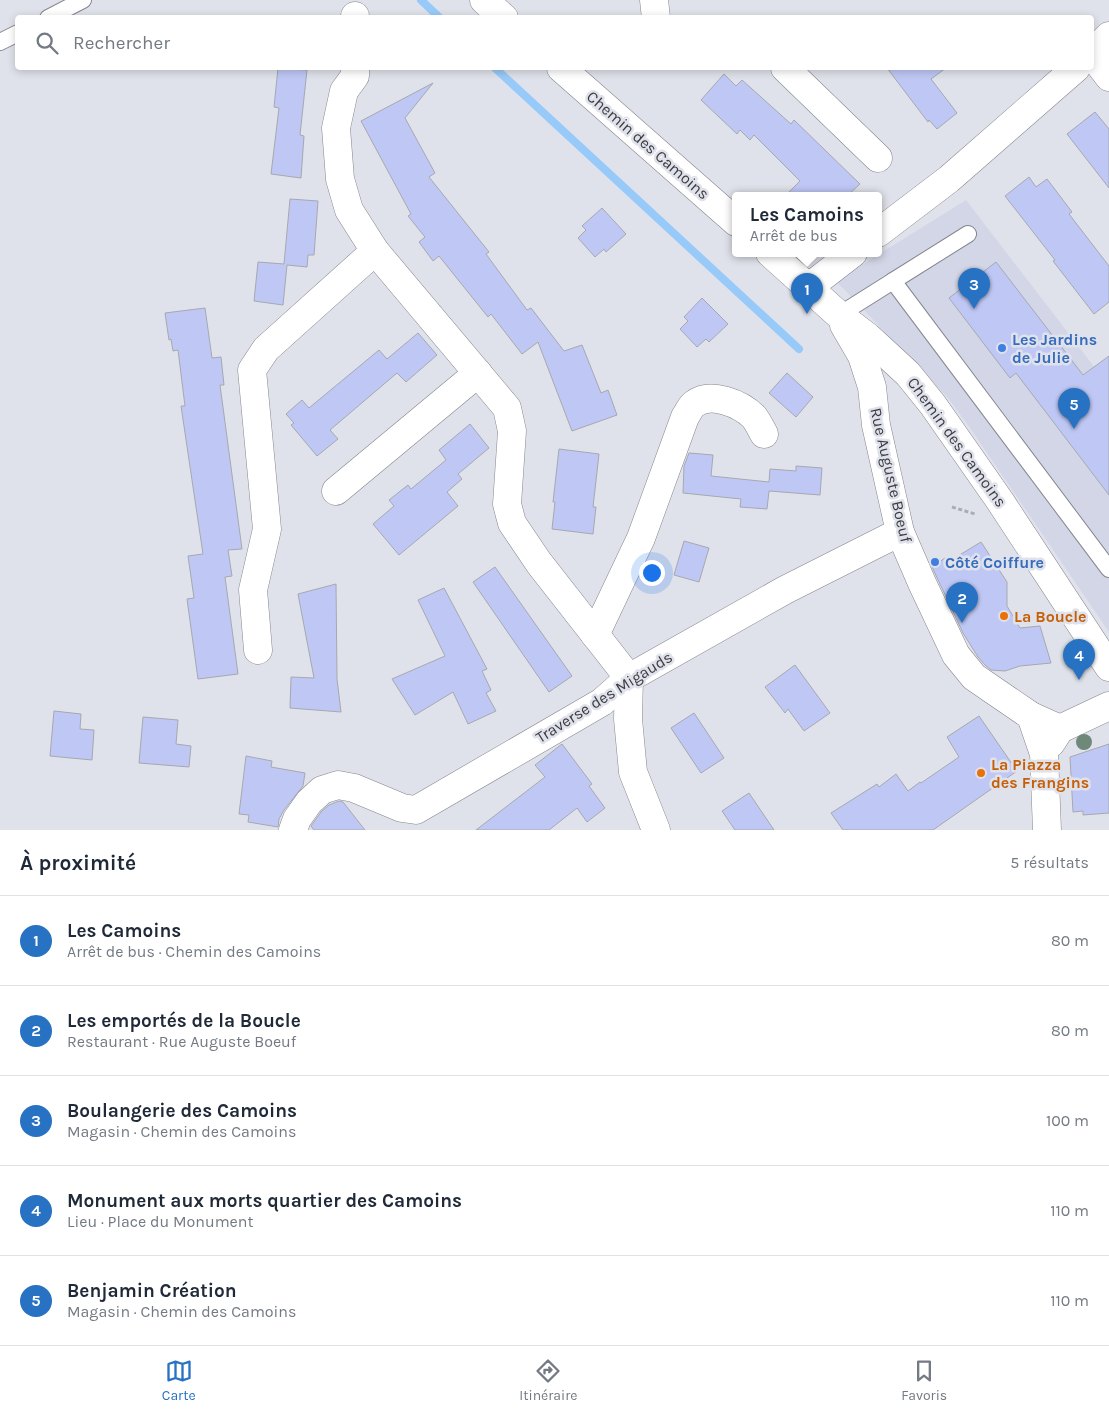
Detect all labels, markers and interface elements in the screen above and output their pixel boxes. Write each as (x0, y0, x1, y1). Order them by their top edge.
search box (15, 15, 1094, 70)
icon: search (33, 29, 61, 57)
text: Rechercher (73, 32, 170, 54)
street label: Chemin des Camoins (583, 87, 713, 203)
popup (732, 192, 882, 257)
text: Les Camoins (750, 204, 864, 226)
text: Arrêt de bus (750, 226, 838, 245)
pin: 3 (958, 268, 990, 309)
pin: 1 (791, 273, 823, 314)
place label: Les Jardins de Julie (1012, 330, 1097, 367)
marker: Les Jardins de Julie (996, 342, 1008, 354)
street label: Chemin des Camoins (903, 373, 1011, 511)
pin: 5 (1058, 388, 1090, 429)
street label: Rue Auguste Boeuf (866, 406, 916, 545)
place label: Côté Coiffure (945, 553, 1044, 572)
marker: Côté Coiffure (929, 556, 941, 568)
your location (639, 560, 665, 586)
pin: 2 (946, 582, 978, 623)
place label: La Boucle (1014, 607, 1087, 626)
marker: La Boucle (998, 610, 1010, 622)
pin: 4 (1063, 639, 1095, 680)
street label: Traverse des Migauds (532, 647, 676, 747)
place label: La Piazza des Frangins (991, 755, 1089, 792)
marker: La Piazza des Frangins (975, 767, 987, 779)
text: À proximité (20, 851, 136, 875)
text: 5 résultats (1010, 853, 1089, 872)
text: Les Camoins (67, 920, 181, 942)
text: 1 (33, 931, 39, 950)
text: 80 m (1051, 931, 1089, 950)
text: Arrêt de bus · Chemin des Camoins (67, 942, 321, 961)
text: Les emportés de la Boucle (67, 1010, 301, 1032)
text: 2 (31, 1021, 41, 1040)
text: 80 m (1051, 1021, 1089, 1040)
text: Restaurant · Rue Auguste Boeuf (67, 1032, 296, 1051)
text: Boulangerie des Camoins (67, 1100, 297, 1122)
text: 3 (31, 1111, 41, 1130)
text: 100 m (1046, 1111, 1089, 1130)
text: Magasin · Chemin des Camoins (67, 1122, 296, 1141)
text: Monument aux morts quartier des Camoins (67, 1190, 462, 1212)
text: 4 (31, 1201, 41, 1220)
text: 110 m (1050, 1201, 1089, 1220)
text: Lieu · Place du Monument (67, 1212, 254, 1231)
text: Benjamin Création (67, 1280, 237, 1302)
text: 5 (31, 1291, 41, 1310)
text: 110 m (1050, 1291, 1089, 1310)
text: Magasin · Chemin des Camoins (67, 1302, 296, 1321)
tab: Carte (162, 1357, 196, 1404)
tab: Itinéraire (519, 1357, 578, 1404)
tab: Favoris (901, 1357, 947, 1404)

